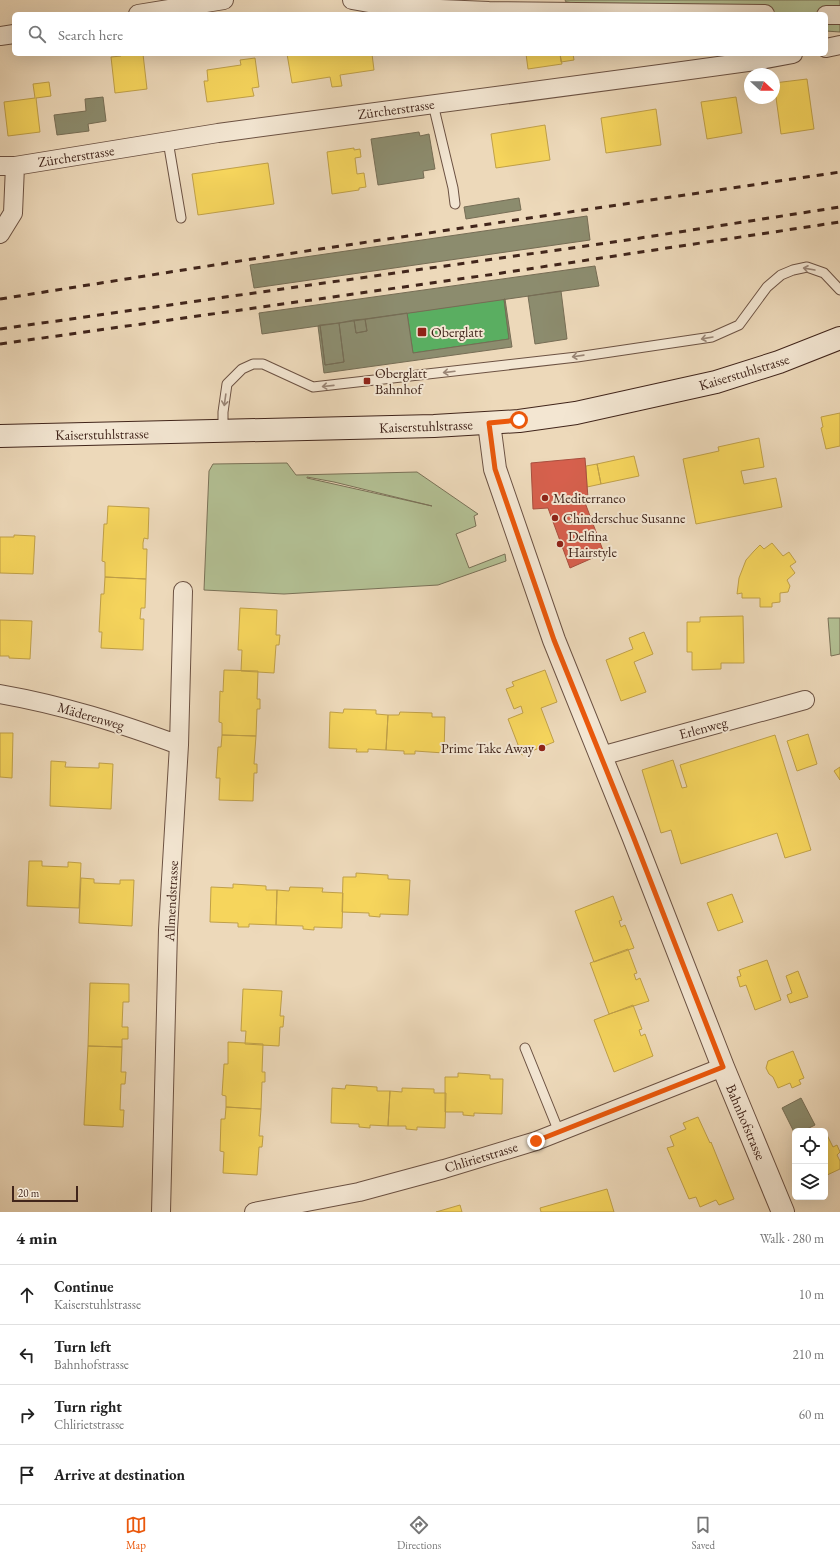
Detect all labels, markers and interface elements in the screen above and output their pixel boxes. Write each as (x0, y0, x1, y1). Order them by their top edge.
search box (12, 12, 828, 56)
icon: search (26, 23, 48, 45)
text: Search here (58, 25, 123, 44)
north arrow (744, 68, 780, 104)
street label: Zürcherstrasse (357, 95, 436, 123)
street label: Zürcherstrasse (36, 141, 116, 171)
one-way arrow (803, 265, 816, 273)
place label: Oberglatt (431, 323, 483, 341)
marker: Oberglatt (416, 326, 428, 338)
one-way arrow (701, 334, 714, 342)
street label: Kaiserstuhlstrasse (697, 350, 792, 394)
one-way arrow (572, 353, 585, 360)
place label: Oberglatt Bahnhof (375, 364, 427, 398)
one-way arrow (443, 368, 456, 376)
marker: Oberglatt Bahnhof (362, 376, 372, 386)
one-way arrow (322, 382, 335, 389)
one-way arrow (221, 393, 229, 406)
route start (510, 411, 528, 429)
street label: Kaiserstuhlstrasse (379, 415, 474, 437)
street label: Kaiserstuhlstrasse (55, 424, 150, 444)
place label: Mediterraneo (553, 489, 626, 507)
marker: Mediterraneo (540, 493, 550, 503)
place label: Chinderschue Susanne (563, 509, 686, 527)
marker: Chinderschue Susanne (550, 513, 560, 523)
place label: Delfina Hairstyle (568, 527, 617, 561)
marker: Delfina Hairstyle (555, 539, 565, 549)
street label: Mäderenweg (56, 698, 127, 734)
street label: Erlenweg (677, 713, 730, 743)
place label: Prime Take Away (441, 739, 535, 757)
marker: Prime Take Away (537, 743, 547, 753)
street label: Allmendstrasse (160, 860, 182, 943)
street label: Bahnhofstrasse (722, 1081, 770, 1163)
map controls (792, 1128, 828, 1200)
button: locate (792, 1128, 828, 1164)
route end (527, 1132, 545, 1150)
street label: Chlirietstrasse (442, 1137, 520, 1177)
button: layers (792, 1164, 828, 1200)
scale bar (12, 1184, 78, 1203)
text: 20 m (18, 1186, 39, 1200)
text: 4 min (16, 1227, 57, 1249)
text: Walk · 280 m (760, 1230, 824, 1247)
text: Continue (54, 1277, 114, 1296)
icon: ahead (16, 1284, 38, 1306)
text: 10 m (799, 1286, 824, 1303)
text: Kaiserstuhlstrasse (54, 1296, 141, 1313)
text: Turn left (54, 1337, 111, 1356)
icon: left (16, 1344, 38, 1366)
text: 210 m (793, 1346, 824, 1363)
text: Bahnhofstrasse (54, 1356, 129, 1373)
text: Turn right (54, 1397, 122, 1416)
icon: right (16, 1404, 38, 1426)
text: 60 m (799, 1406, 824, 1423)
text: Chlirietstrasse (54, 1416, 124, 1433)
icon: arrive (16, 1464, 38, 1486)
text: Arrive at destination (54, 1465, 185, 1484)
tab: Map (125, 1514, 147, 1552)
tab: Directions (397, 1514, 441, 1552)
tab: Saved (691, 1514, 715, 1552)

